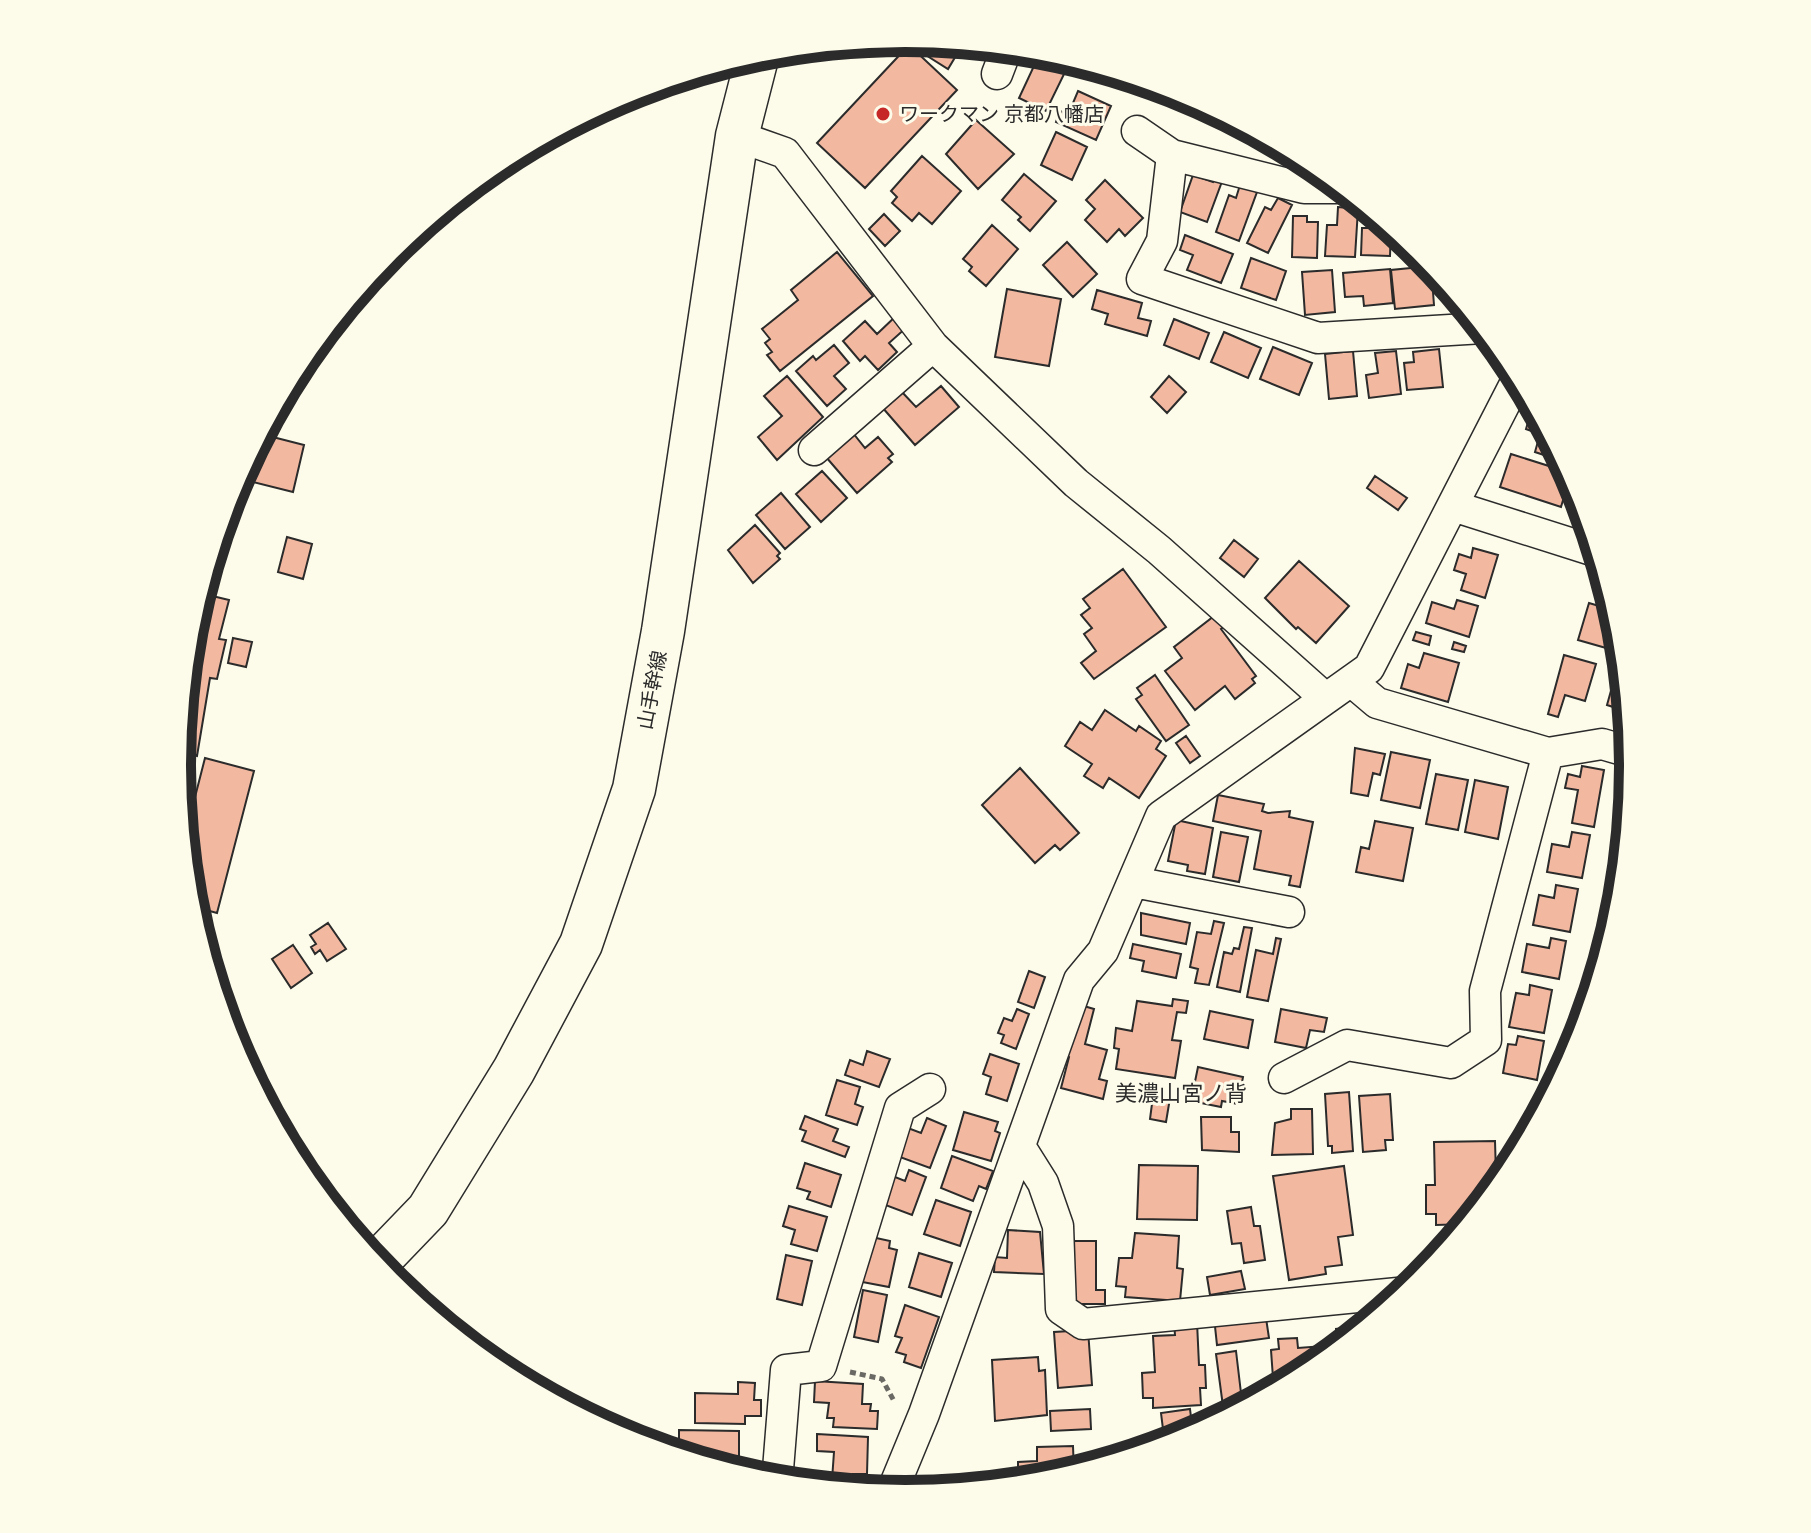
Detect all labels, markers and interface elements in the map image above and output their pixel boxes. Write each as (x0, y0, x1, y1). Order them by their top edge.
place label: ワークマン 京都八幡店 (899, 101, 1104, 125)
marker: ワークマン 京都八幡店 (874, 105, 892, 123)
street label: 山手幹線 (632, 648, 670, 731)
district label: 美濃山宮ノ背 (1115, 1079, 1247, 1106)

